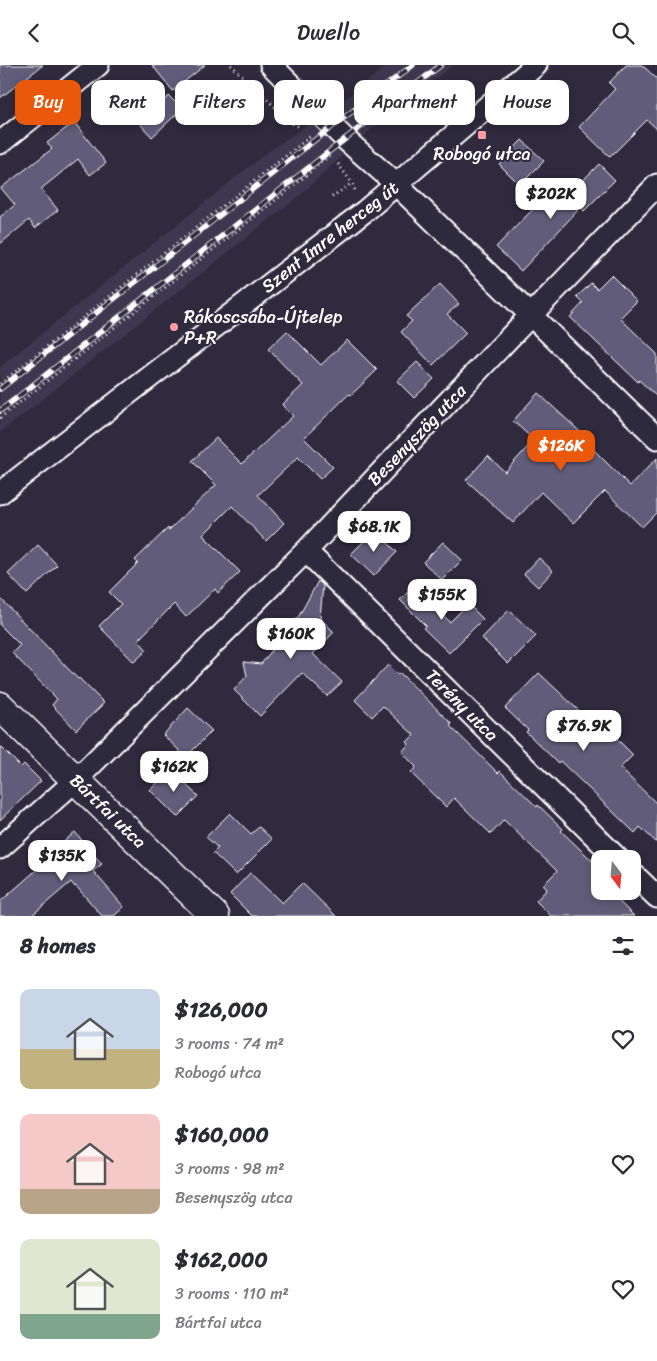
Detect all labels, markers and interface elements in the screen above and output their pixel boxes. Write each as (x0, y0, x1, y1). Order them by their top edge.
text: Dwello (297, 13, 360, 52)
icon: back (20, 19, 48, 47)
icon: search (609, 19, 637, 47)
chip: Buy (15, 80, 81, 125)
chip: Rent (91, 80, 165, 125)
chip: Filters (175, 80, 264, 125)
chip: New (274, 80, 344, 125)
chip: Apartment (354, 80, 475, 125)
chip: House (485, 80, 569, 125)
marker: Robogó utca (476, 129, 488, 141)
place label: Robogó utca (434, 138, 530, 170)
street label: Szent Imre herceg út (254, 173, 406, 301)
pin: $202K (516, 177, 586, 220)
text: $202K (526, 179, 576, 208)
place label: Rákoscsaba-Újtelep P+R (184, 301, 343, 354)
marker: Rákoscsaba-Újtelep P+R (168, 321, 180, 333)
street label: Besenyszög utca (360, 376, 475, 494)
pin: $126K (526, 429, 596, 472)
text: $126K (538, 431, 584, 460)
pin: $68.1K (333, 511, 415, 553)
text: $68.1K (349, 512, 399, 541)
pin: $155K (407, 579, 477, 621)
text: $155K (419, 580, 465, 609)
pin: $160K (256, 617, 326, 660)
text: $160K (268, 619, 314, 648)
street label: Terény utca (418, 661, 506, 749)
pin: $76.9K (543, 709, 625, 752)
text: $76.9K (557, 711, 611, 740)
pin: $162K (139, 751, 209, 793)
text: $162K (151, 752, 197, 781)
street label: Bártfai utca (62, 766, 154, 856)
pin: $135K (27, 839, 97, 882)
text: $135K (39, 841, 85, 870)
north arrow (591, 850, 641, 900)
map controls (591, 850, 641, 900)
text: 8 homes (20, 927, 95, 965)
icon: filters (609, 932, 637, 960)
text: $126,000 (175, 991, 268, 1029)
icon: home (60, 1009, 120, 1069)
icon: heart (609, 1025, 637, 1053)
text: 3 rooms · 74 m² (175, 1029, 284, 1058)
text: Robogó utca (175, 1058, 261, 1087)
text: $160,000 (175, 1116, 269, 1154)
icon: home (60, 1134, 120, 1194)
icon: heart (609, 1150, 637, 1178)
text: 3 rooms · 98 m² (175, 1154, 284, 1183)
text: Besenyszög utca (175, 1183, 293, 1212)
text: $162,000 (175, 1241, 268, 1279)
icon: home (60, 1259, 120, 1319)
icon: heart (609, 1275, 637, 1303)
text: 3 rooms · 110 m² (175, 1279, 289, 1308)
text: Bártfai utca (175, 1308, 262, 1337)

